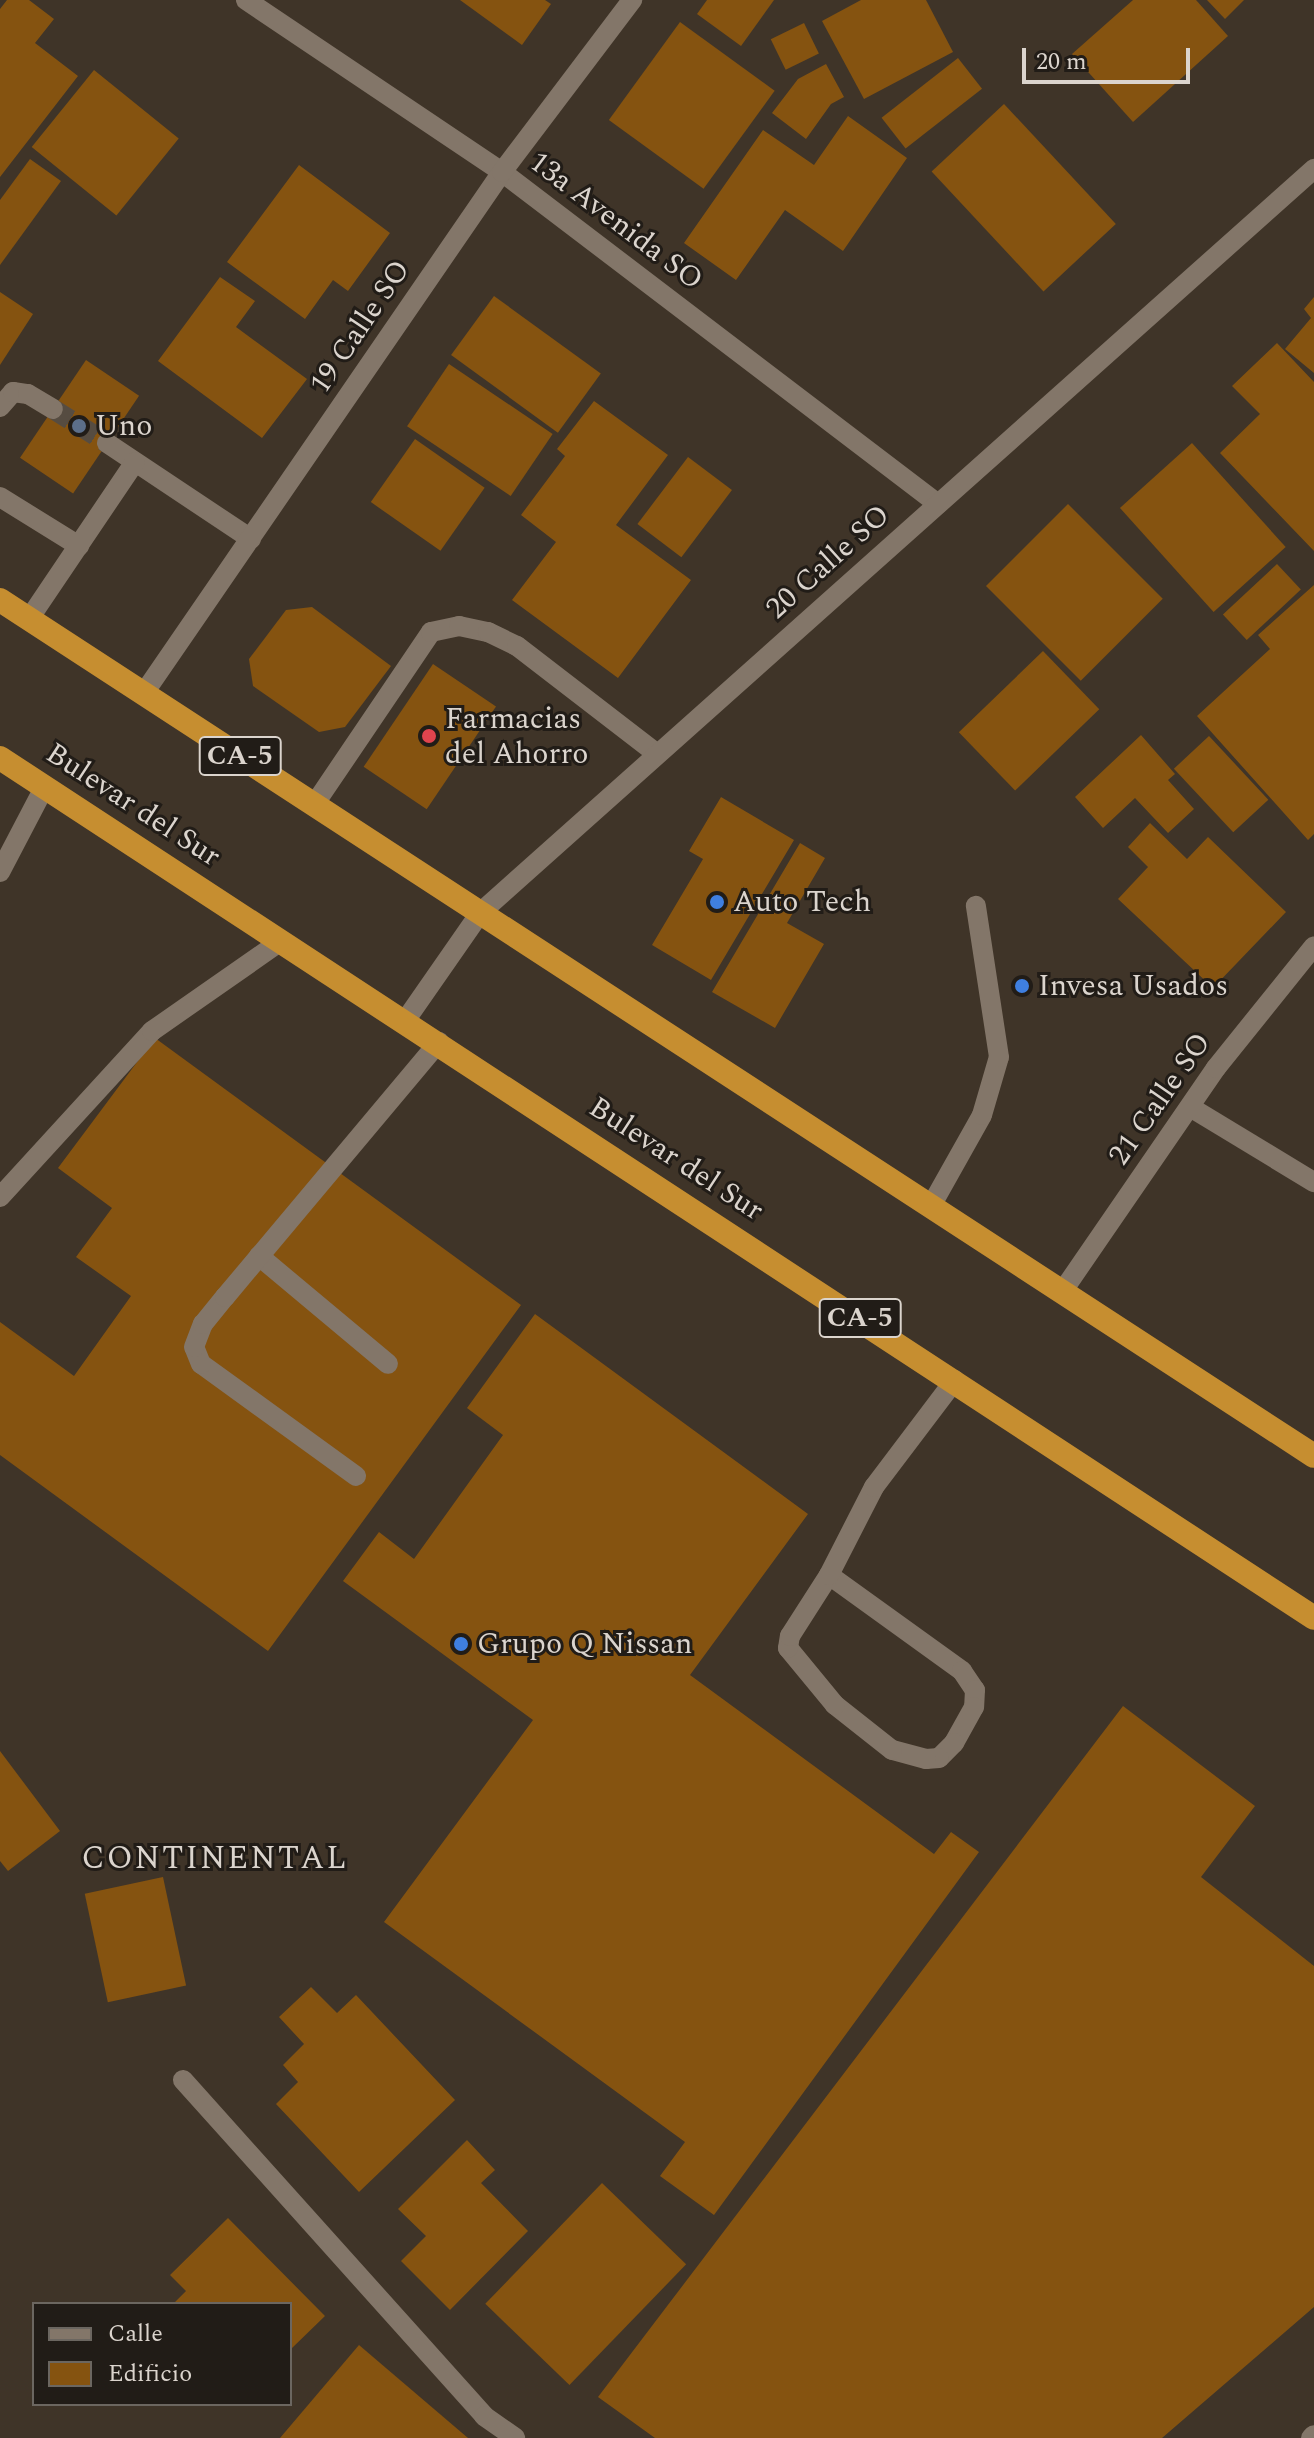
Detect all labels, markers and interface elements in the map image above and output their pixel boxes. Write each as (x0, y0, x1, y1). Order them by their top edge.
scale bar (1026, 32, 1194, 82)
text: 20 m (1036, 44, 1087, 80)
street label: 13a Avenida SO (522, 144, 710, 298)
street label: 19 Calle SO (302, 253, 418, 401)
place label: Uno (95, 408, 152, 444)
marker: Uno (70, 417, 88, 435)
street label: 20 Calle SO (759, 497, 897, 627)
place label: Farmacias del Ahorro (445, 701, 588, 772)
marker: Farmacias del Ahorro (420, 727, 438, 745)
road number: CA-5 (198, 732, 282, 780)
street label: Bulevar del Sur (39, 735, 227, 875)
place label: Auto Tech (733, 884, 871, 920)
marker: Auto Tech (708, 893, 726, 911)
place label: Invesa Usados (1038, 968, 1228, 1004)
marker: Invesa Usados (1013, 977, 1031, 995)
street label: 21 Calle SO (1101, 1026, 1219, 1172)
street label: Bulevar del Sur (582, 1089, 770, 1229)
road number: CA-5 (818, 1294, 902, 1342)
place label: Grupo Q Nissan (477, 1626, 692, 1662)
marker: Grupo Q Nissan (452, 1635, 470, 1653)
district label: CONTINENTAL (81, 1840, 349, 1878)
legend (32, 2302, 292, 2406)
text: Calle (108, 2316, 163, 2352)
text: Edificio (108, 2356, 192, 2392)

